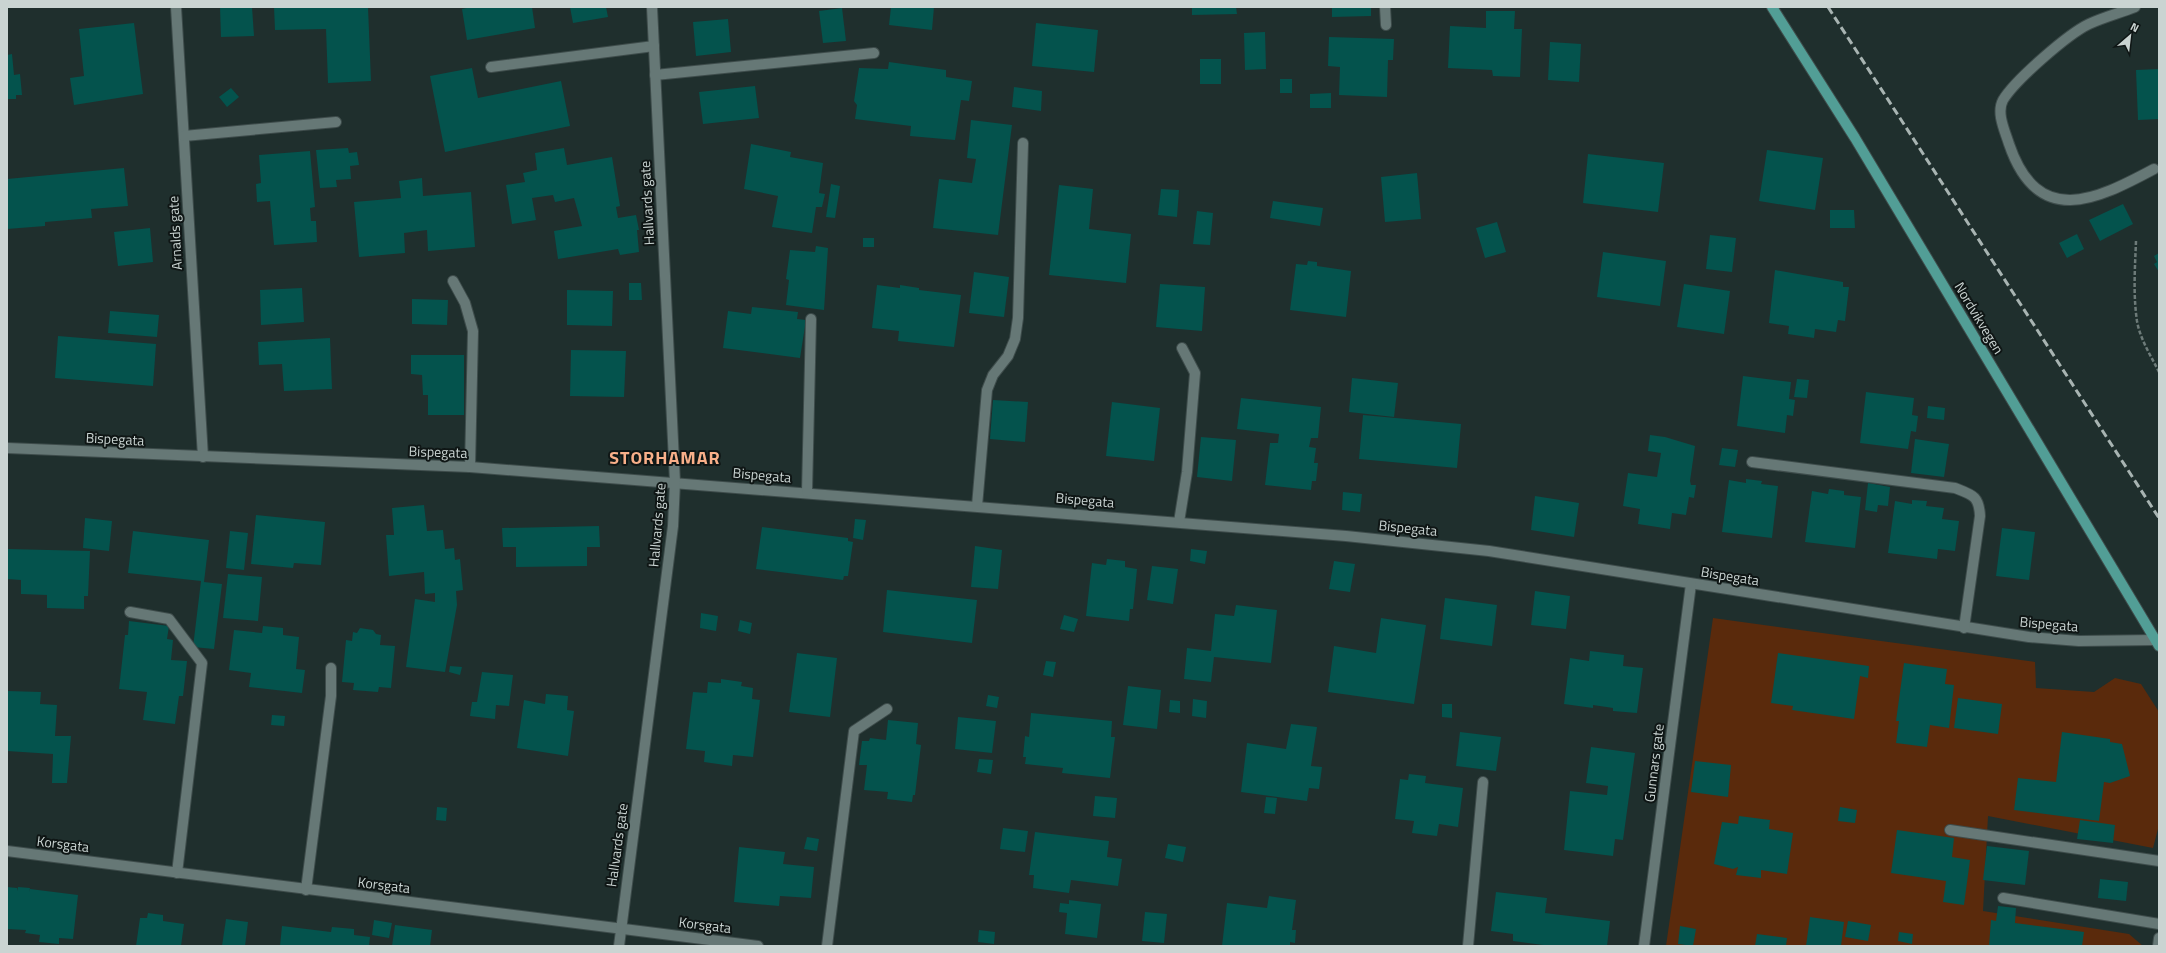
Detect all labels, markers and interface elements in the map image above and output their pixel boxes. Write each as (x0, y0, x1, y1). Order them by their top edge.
north arrow (2110, 16, 2150, 56)
text: N (2128, 18, 2142, 36)
street label: Hallvards gate (634, 160, 659, 246)
street label: Arnalds gate (162, 195, 187, 271)
street label: Nordvikvegen (1950, 278, 2009, 358)
street label: Bispegata (85, 426, 145, 451)
street label: Bispegata (408, 440, 468, 463)
district label: STORHAMAR (609, 444, 721, 471)
street label: Bispegata (732, 461, 792, 488)
street label: Hallvards gate (642, 482, 671, 568)
street label: Bispegata (1055, 486, 1115, 513)
street label: Bispegata (1378, 514, 1438, 541)
street label: Bispegata (1699, 561, 1761, 590)
street label: Bispegata (2019, 610, 2079, 637)
street label: Gunnars gate (1638, 723, 1669, 803)
street label: Hallvards gate (600, 802, 633, 888)
street label: Korsgata (36, 830, 90, 857)
street label: Korsgata (357, 871, 411, 898)
street label: Korsgata (678, 911, 732, 938)

